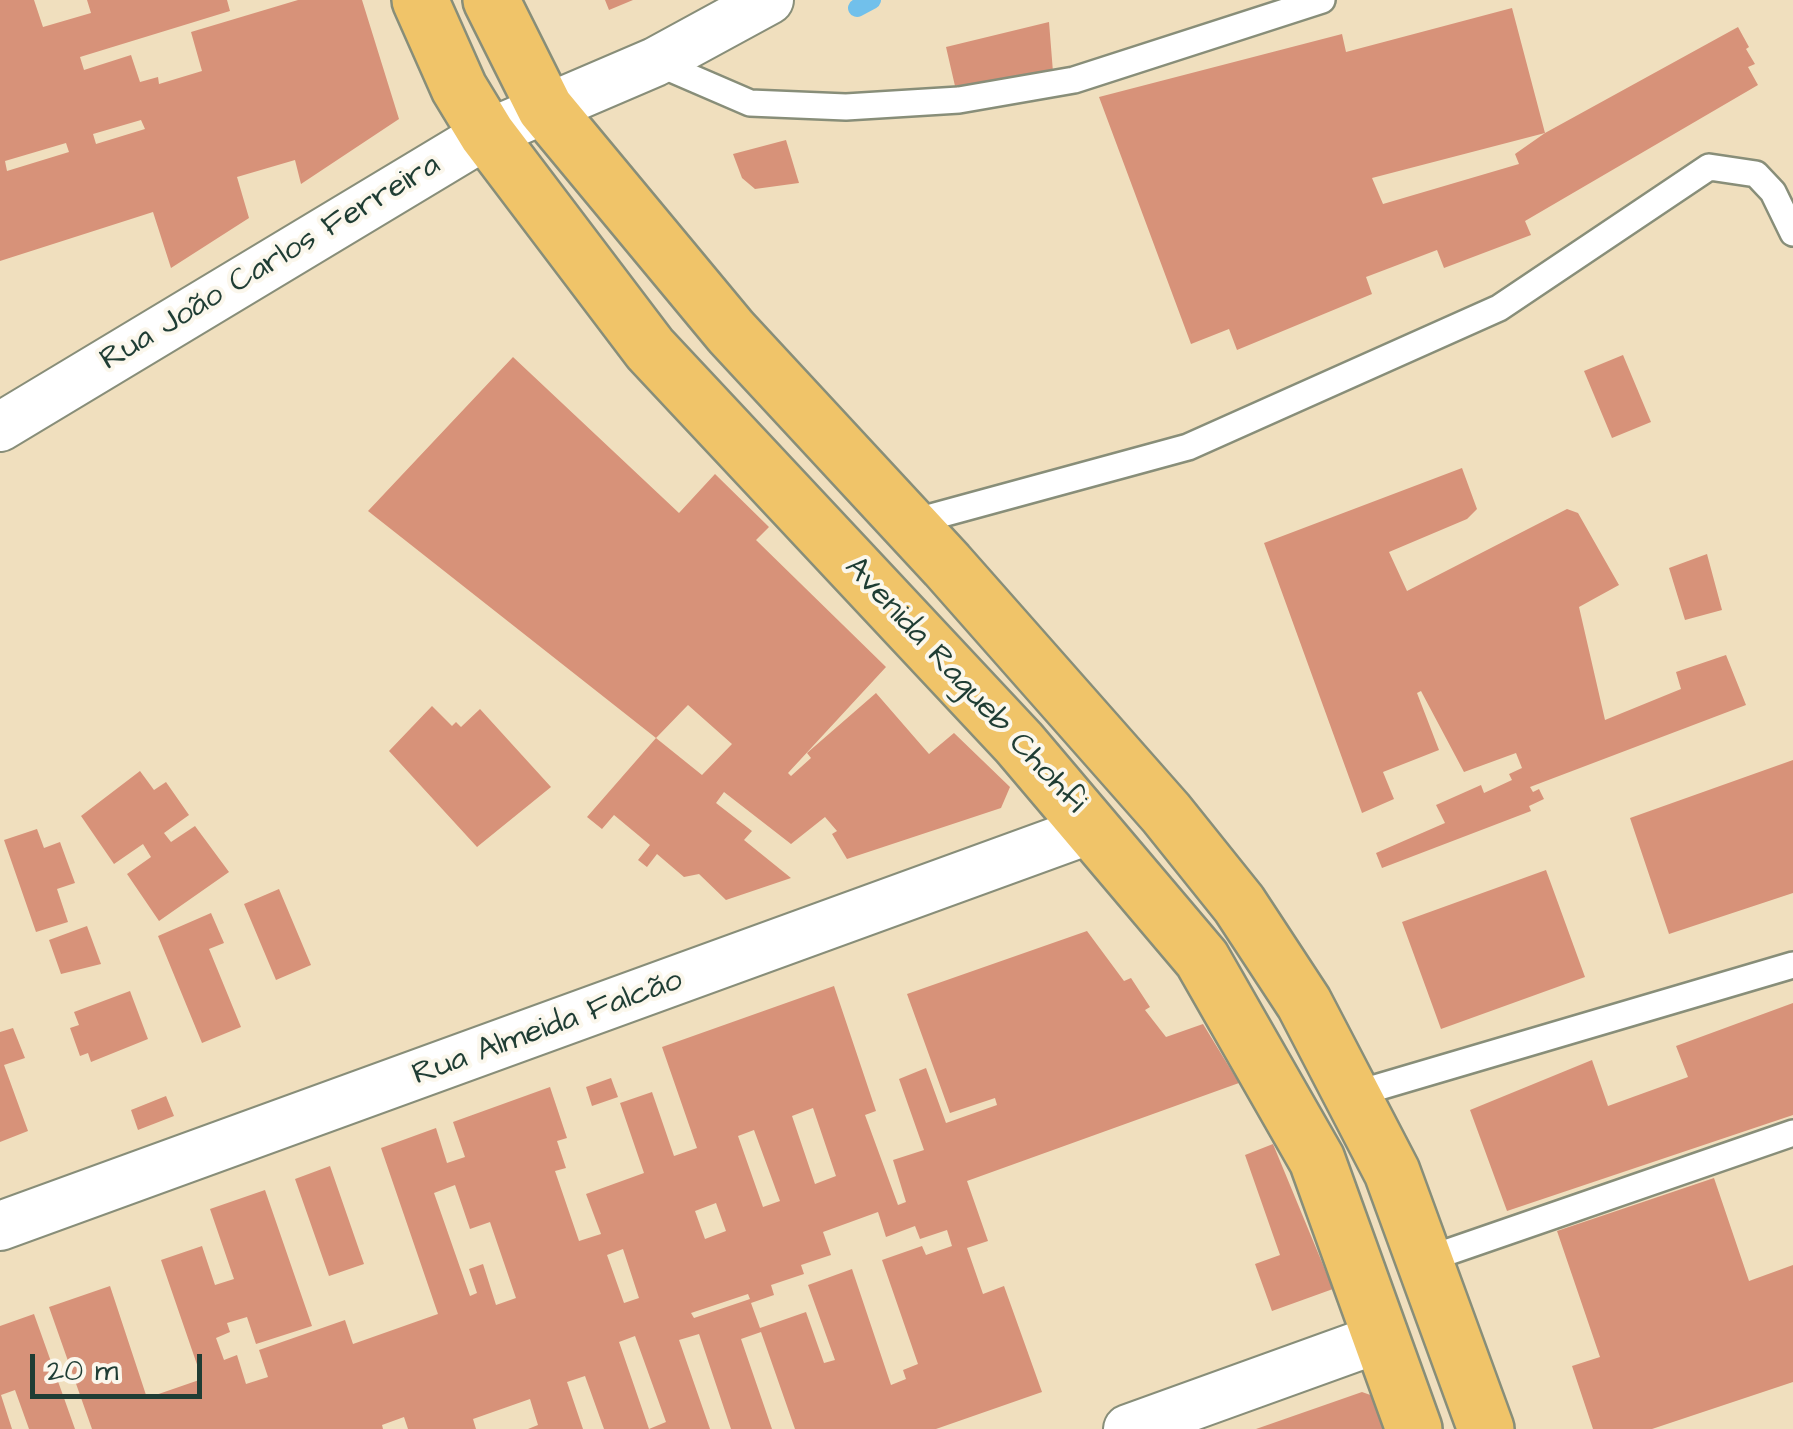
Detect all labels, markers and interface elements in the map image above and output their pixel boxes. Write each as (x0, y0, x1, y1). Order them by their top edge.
street label: Rua João Carlos Ferreira (94, 147, 448, 381)
street label: Avenida Ragueb Chohfi (835, 550, 1093, 822)
street label: Rua Almeida Falcão (408, 962, 688, 1096)
scale bar (35, 1334, 208, 1396)
text: 20 m (47, 1350, 118, 1392)

